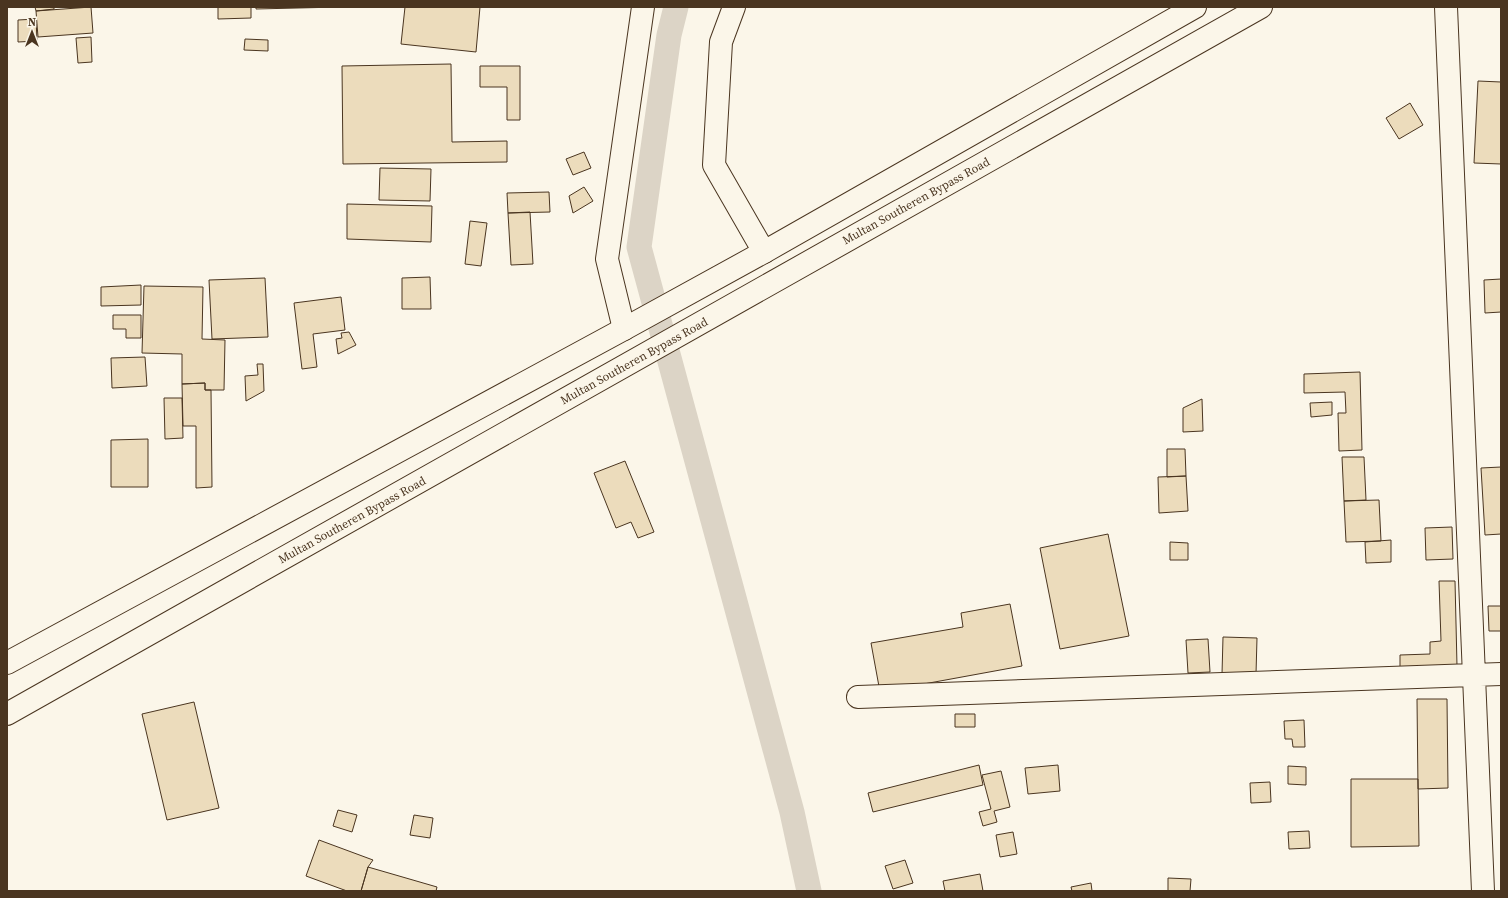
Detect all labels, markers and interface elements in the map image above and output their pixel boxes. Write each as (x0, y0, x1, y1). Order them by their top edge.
north arrow (12, 12, 52, 52)
text: N (28, 15, 36, 30)
street label: Multan Southeren Bypass Road (839, 154, 993, 248)
street label: Multan Southeren Bypass Road (557, 314, 711, 408)
street label: Multan Southeren Bypass Road (275, 473, 429, 567)

